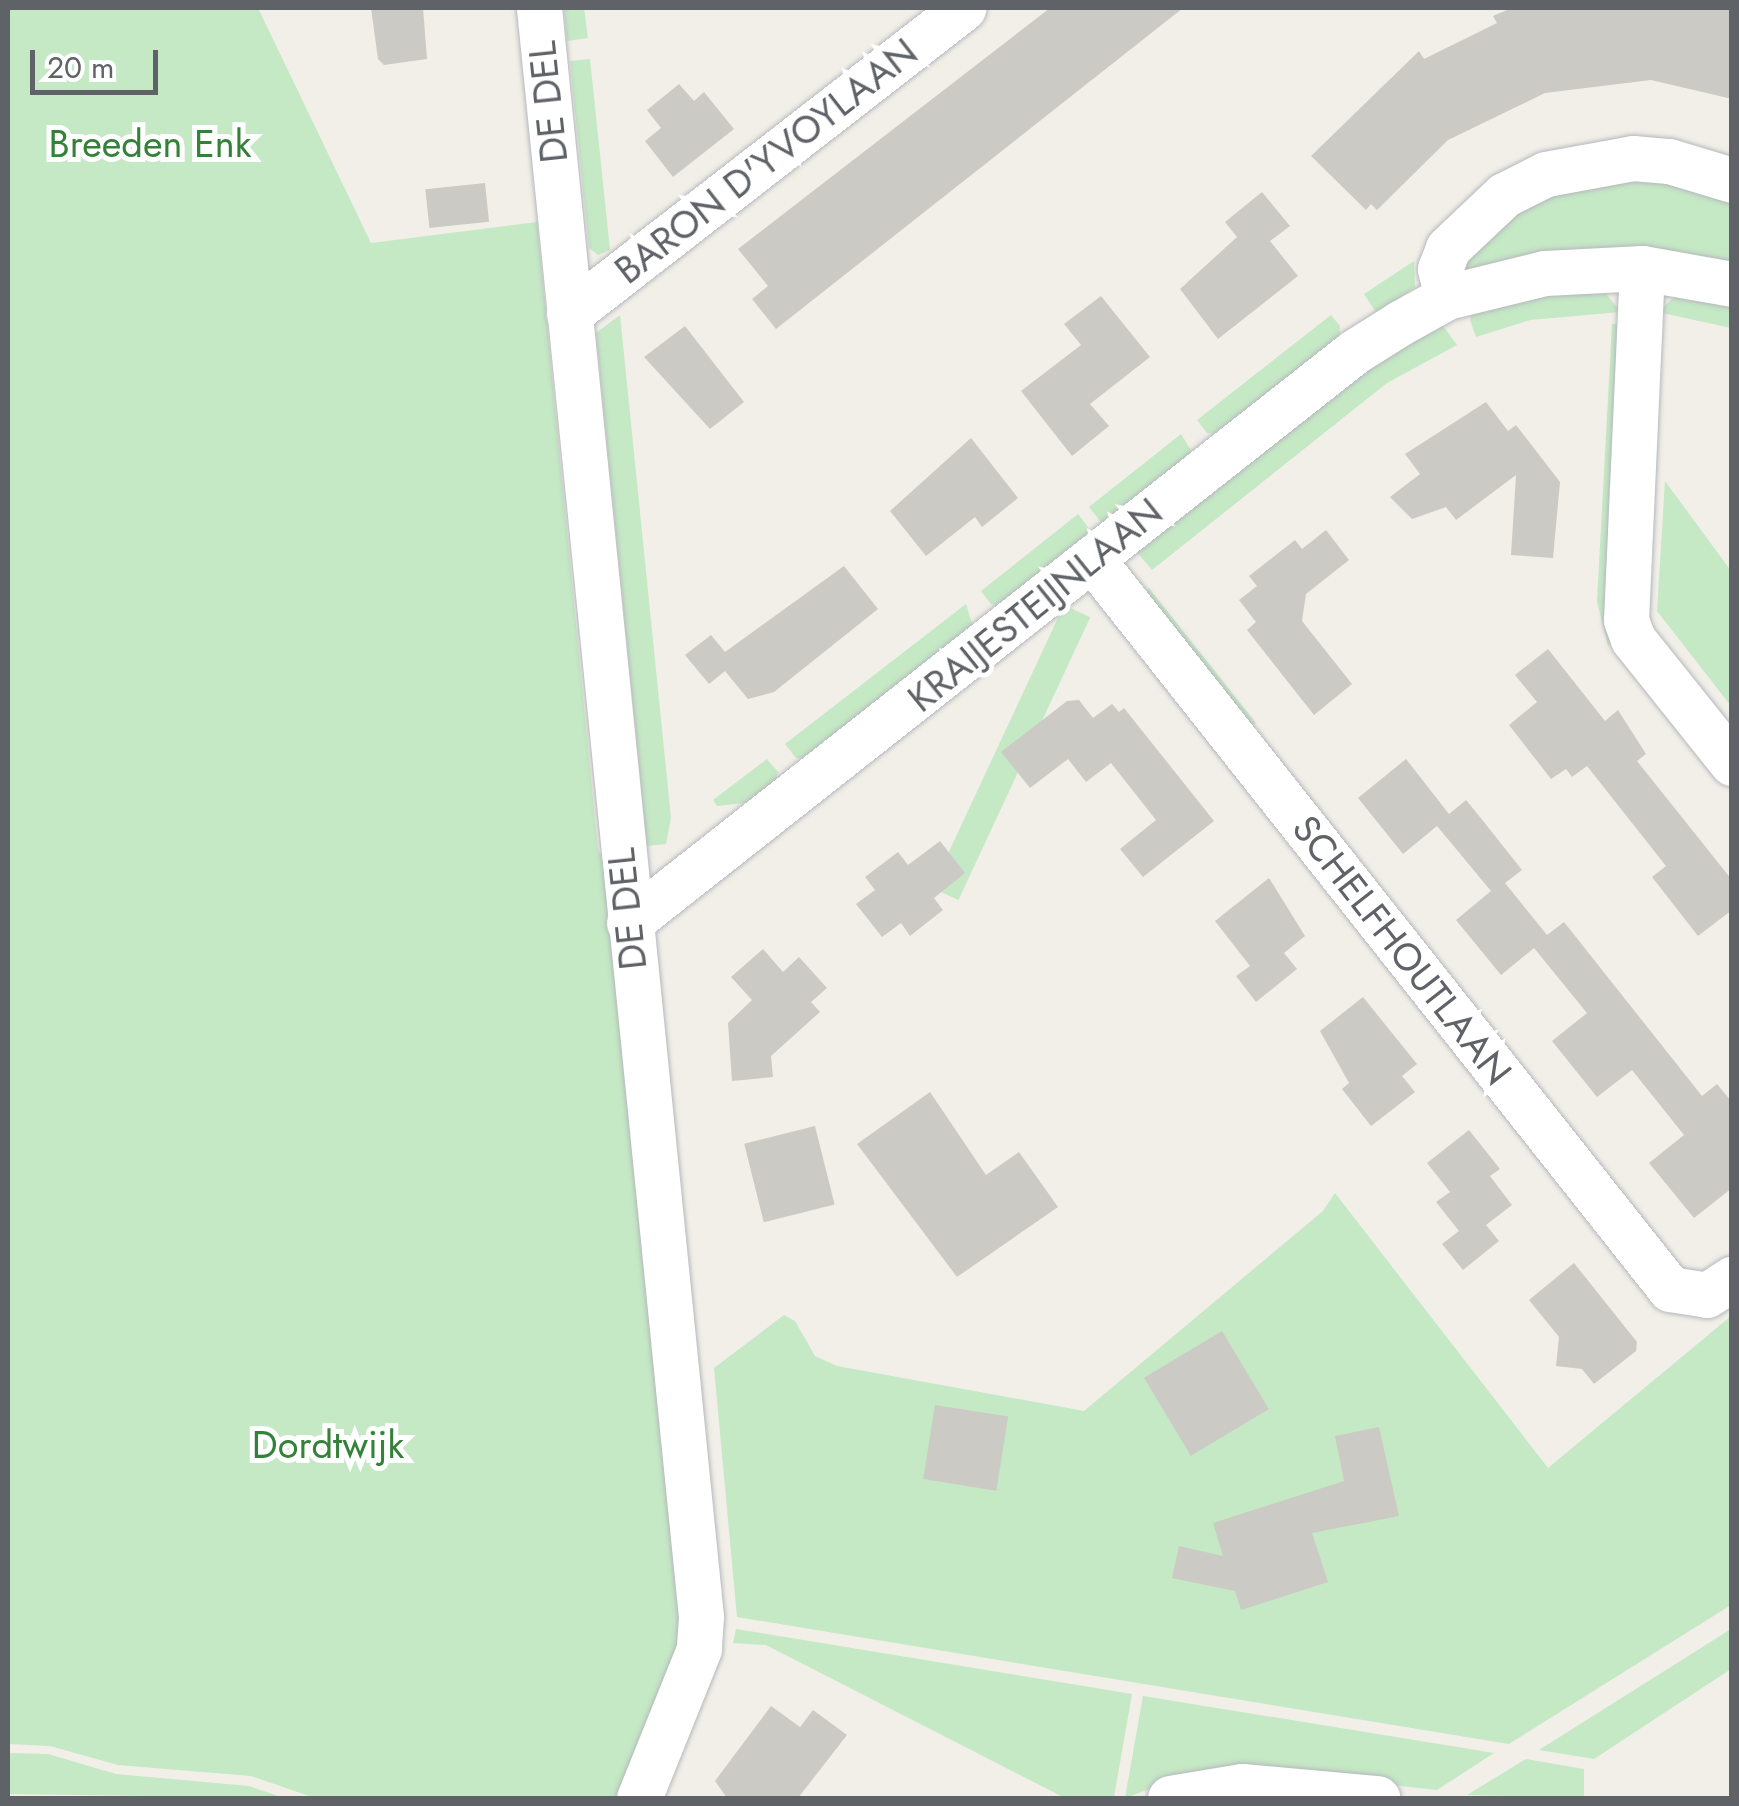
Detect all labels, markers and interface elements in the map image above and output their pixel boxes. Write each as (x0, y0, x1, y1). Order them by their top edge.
street label: BARON D'YVOYLAAN (606, 29, 926, 293)
scale bar (35, 30, 162, 92)
street label: DE DEL (519, 39, 577, 165)
text: 20 m (47, 46, 114, 89)
park label: Breeden Enk (49, 121, 251, 167)
street label: KRAIJESTEIJNLAAN (899, 489, 1171, 721)
street label: SCHELFHOUTLAAN (1283, 806, 1521, 1094)
street label: DE DEL (598, 846, 656, 972)
park label: Dordtwijk (252, 1422, 404, 1468)

